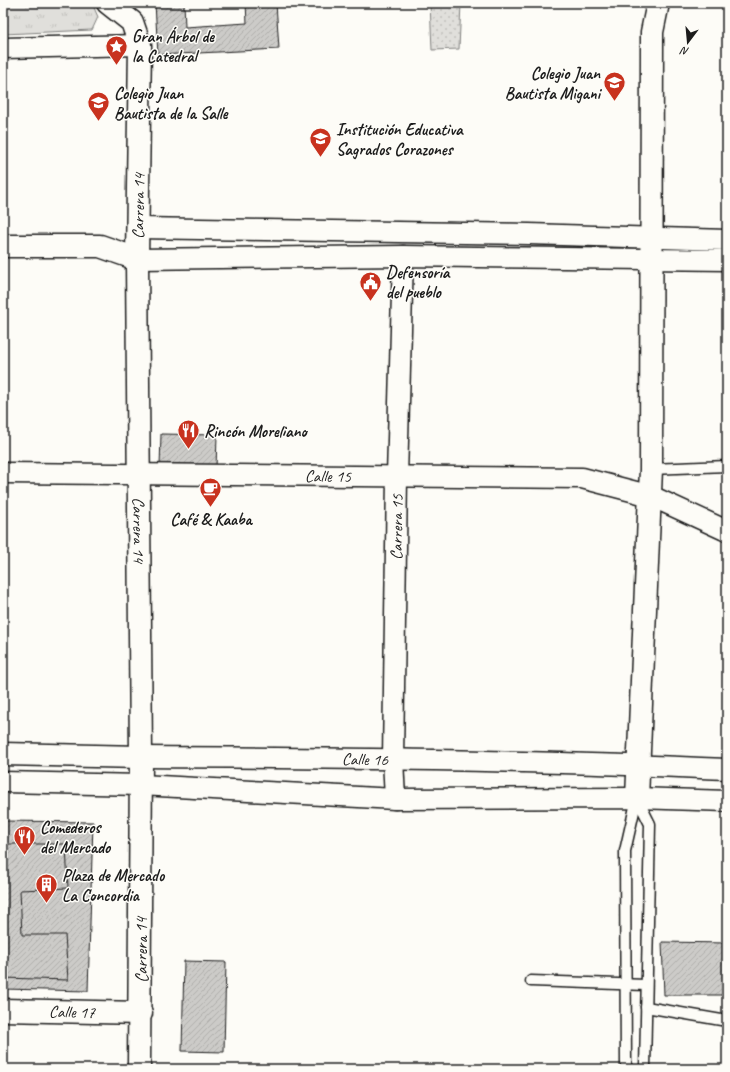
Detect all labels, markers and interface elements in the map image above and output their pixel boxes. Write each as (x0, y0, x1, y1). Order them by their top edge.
north arrow (668, 22, 708, 62)
place label: Gran Árbol de la Catedral (132, 26, 215, 67)
place icon: Gran Árbol de la Catedral (104, 33, 130, 66)
text: N (678, 43, 690, 59)
place label: Colegio Juan Bautista Migani (505, 63, 603, 104)
school or university icon: Colegio Juan Bautista Migani (602, 70, 628, 103)
place label: Colegio Juan Bautista de la Salle (114, 83, 229, 124)
school or university icon: Colegio Juan Bautista de la Salle (85, 90, 111, 123)
place label: Institución Educativa Sagrados Corazones (336, 119, 464, 160)
school or university icon: Institución Educativa Sagrados Corazones (308, 126, 334, 159)
street label: Carrera 14 (127, 171, 150, 239)
place label: Defensoría del pueblo (386, 262, 451, 303)
public building icon: Defensoría del pueblo (358, 269, 384, 302)
restaurant icon: Rincón Moreliano (176, 418, 202, 451)
place label: Rincón Moreliano (204, 421, 309, 442)
street label: Calle 15 (305, 466, 353, 487)
cafe icon: Café & Kaaba (198, 476, 224, 509)
street label: Carrera 15 (386, 493, 408, 560)
street label: Carrera 14 (128, 497, 149, 565)
place label: Café & Kaaba (170, 509, 254, 530)
street label: Calle 16 (342, 749, 390, 770)
place label: Comederos del Mercado (40, 817, 112, 858)
restaurant icon: Comederos del Mercado (12, 824, 38, 857)
place label: Plaza de Mercado La Concordia (62, 865, 166, 906)
building icon: Plaza de Mercado La Concordia (34, 872, 60, 905)
street label: Carrera 14 (131, 915, 152, 983)
street label: Calle 17 (49, 1001, 97, 1023)

